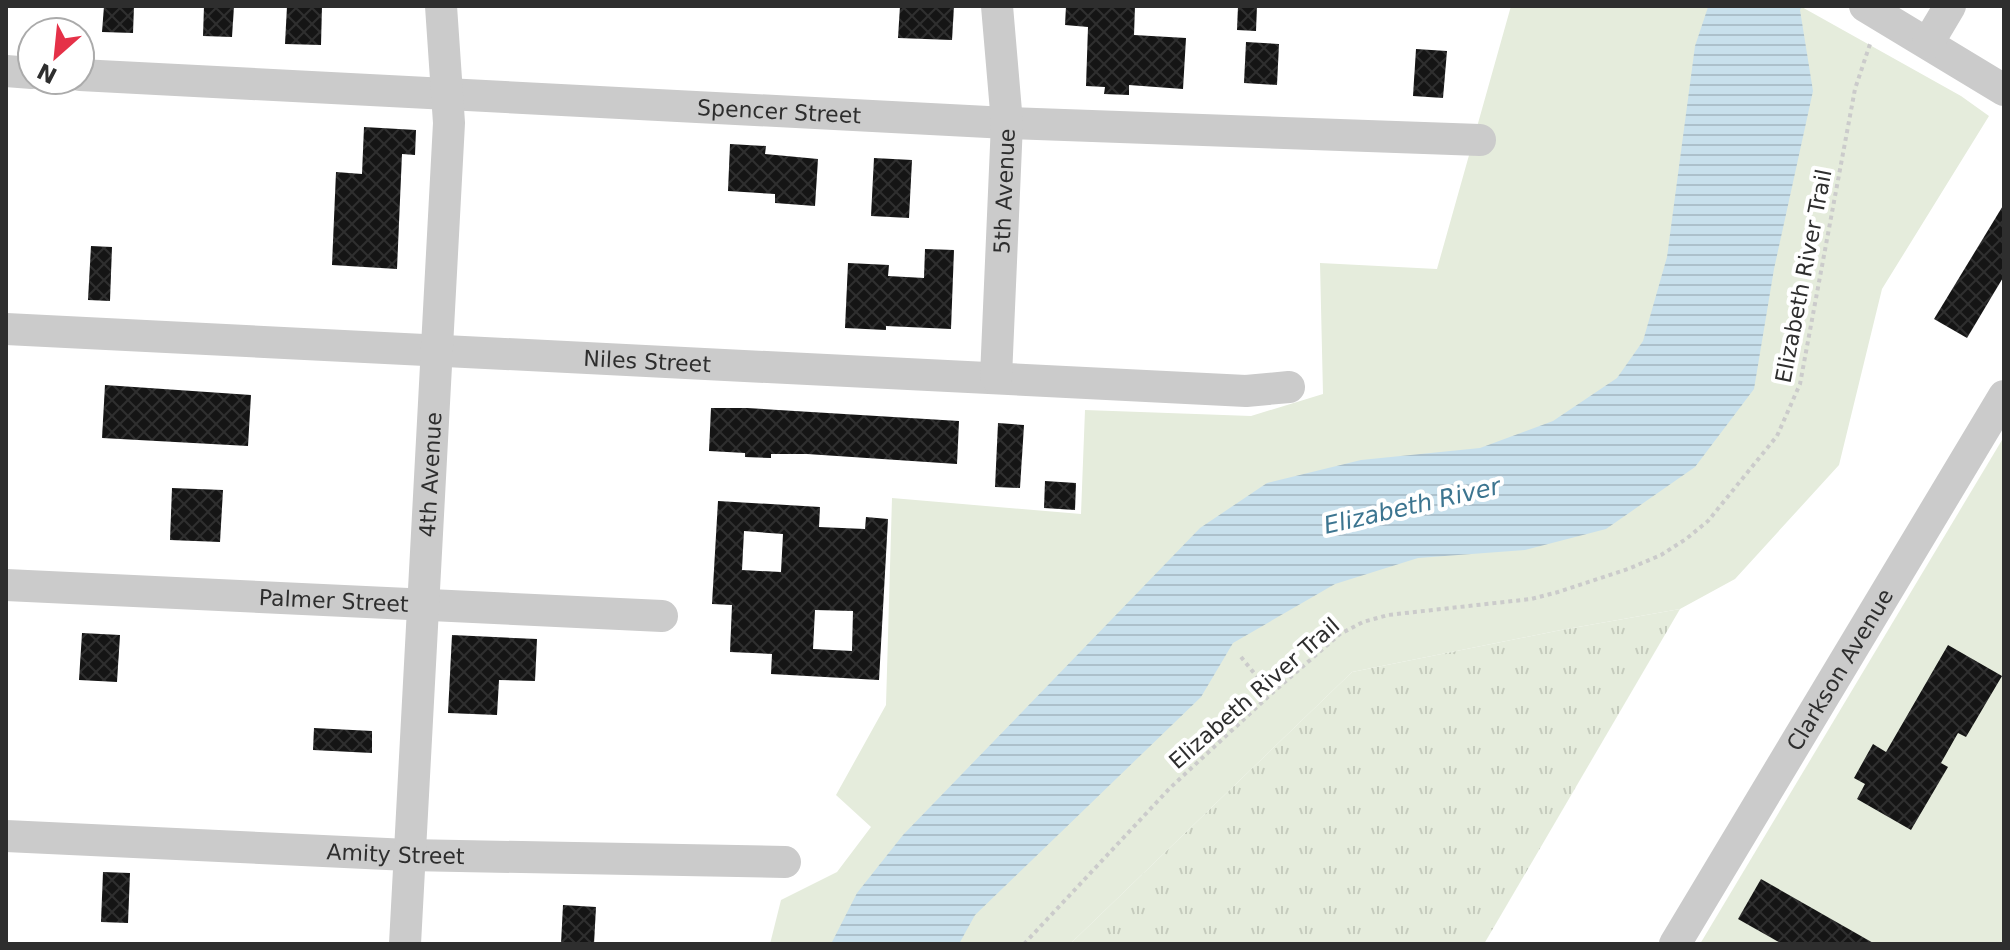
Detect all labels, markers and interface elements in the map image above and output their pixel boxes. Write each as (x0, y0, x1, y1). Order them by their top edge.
north arrow (16, 16, 96, 96)
text: N (33, 58, 61, 89)
street label: Spencer Street (696, 95, 862, 128)
street label: 5th Avenue (989, 128, 1020, 254)
street label: Elizabeth River Trail (1771, 167, 1836, 385)
street label: Niles Street (583, 346, 712, 377)
street label: 4th Avenue (415, 411, 446, 538)
water label: Elizabeth River (1321, 472, 1505, 540)
street label: Clarkson Avenue (1782, 584, 1898, 755)
street label: Palmer Street (258, 585, 409, 617)
street label: Elizabeth River Trail (1164, 613, 1344, 774)
street label: Amity Street (326, 839, 465, 869)

